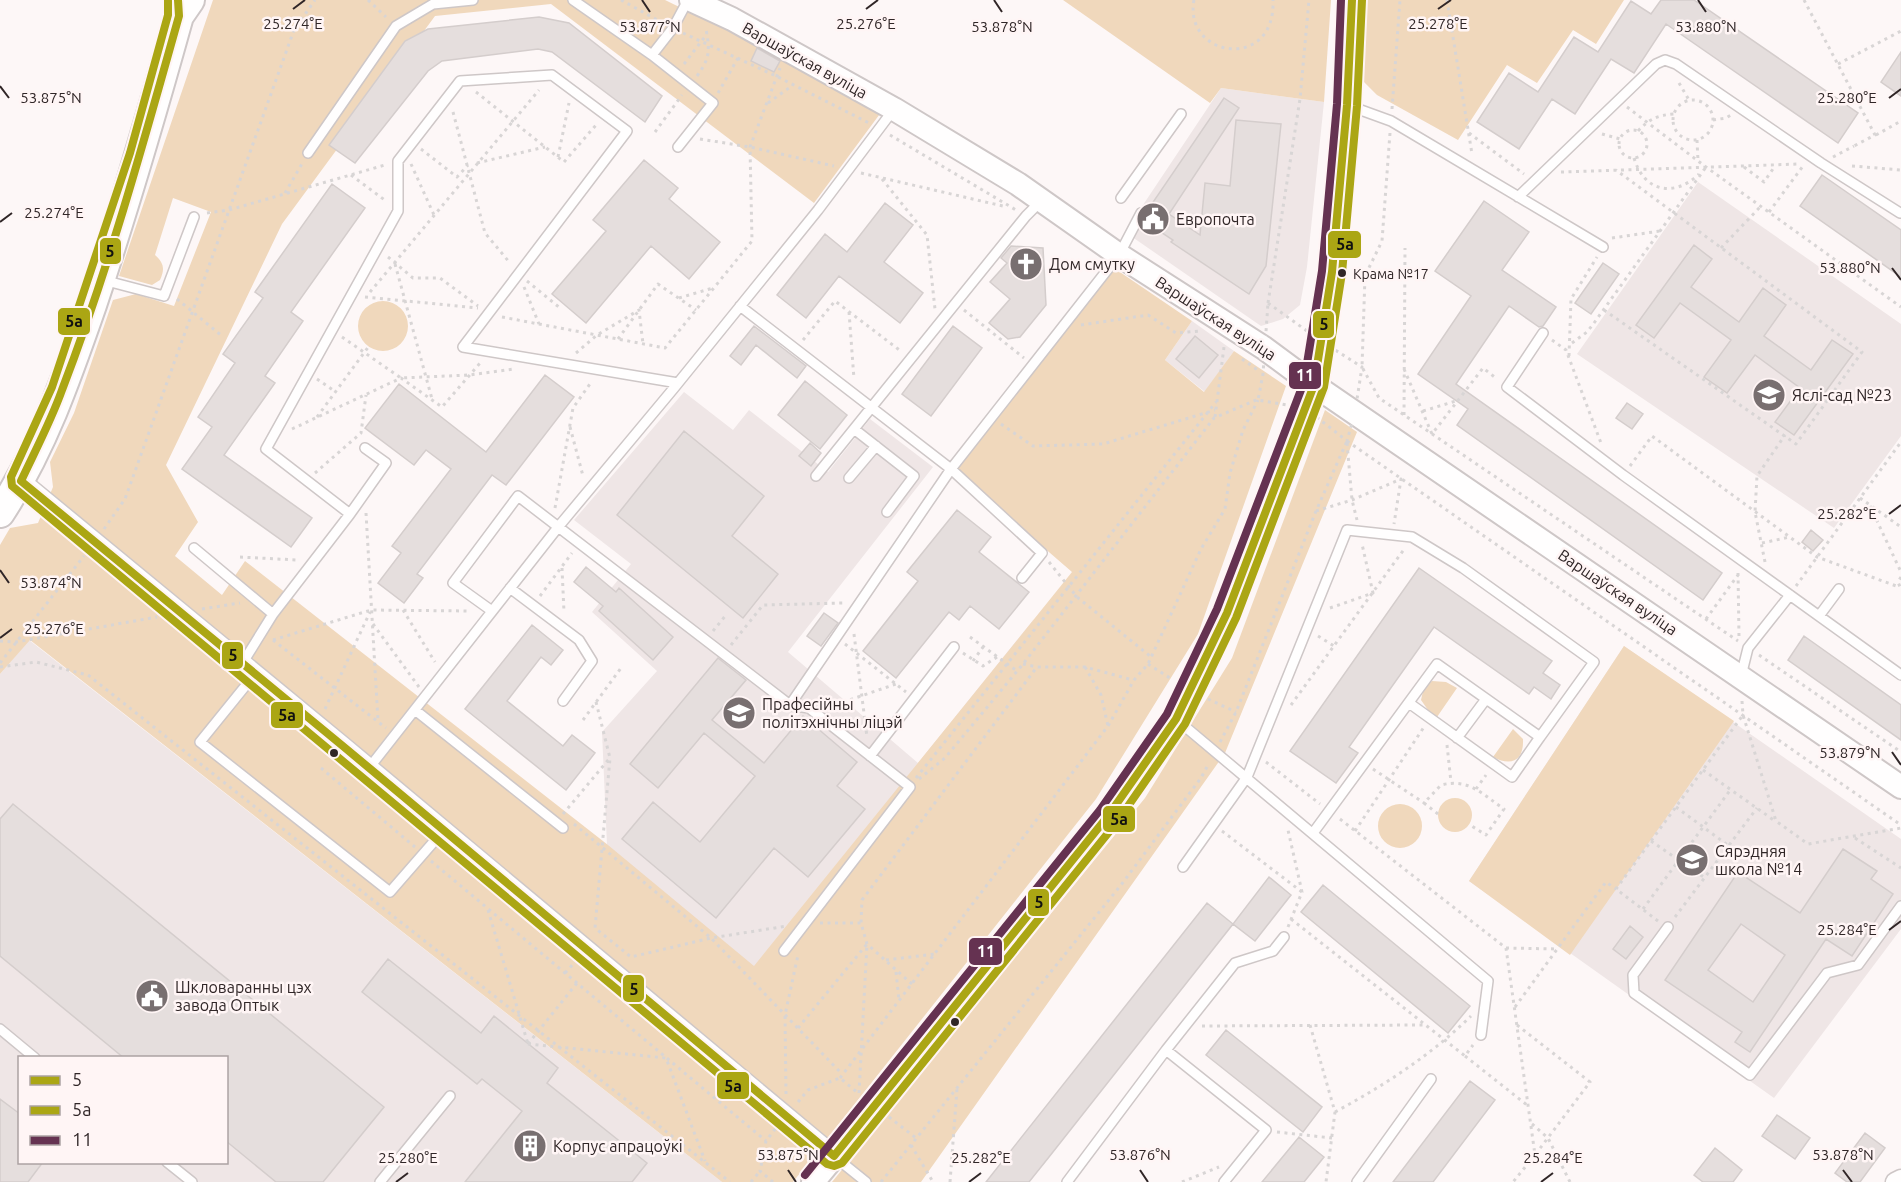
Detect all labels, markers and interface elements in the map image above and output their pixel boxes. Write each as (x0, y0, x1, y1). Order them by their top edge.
text: 25.274°E (263, 15, 323, 32)
text: 25.276°E (836, 15, 896, 32)
text: 25.278°E (1408, 15, 1468, 32)
text: 53.877°N (619, 18, 681, 35)
street label: Варшаўская вуліца (739, 18, 871, 102)
text: 53.878°N (971, 18, 1033, 35)
text: 53.880°N (1675, 18, 1737, 35)
text: 53.875°N (20, 89, 82, 106)
text: 25.280°E (1817, 89, 1877, 106)
public building icon: Европочта (1135, 201, 1171, 237)
text: 25.274°E (24, 204, 84, 221)
place label: Европочта (1176, 210, 1255, 228)
line badge: 5а (1327, 230, 1362, 259)
text: 5а (1336, 235, 1354, 253)
line badge: 5 (99, 237, 122, 265)
text: 5 (105, 242, 115, 260)
church icon: Дом смутку (1008, 246, 1044, 282)
place label: Дом смутку (1049, 255, 1135, 273)
text: 53.880°N (1819, 259, 1881, 276)
place label: Крама №17 (1353, 266, 1429, 282)
marker: Крама №17 (1336, 267, 1348, 279)
street label: Варшаўская вуліца (1152, 272, 1280, 364)
line badge: 5а (57, 307, 91, 336)
line badge: 5 (1312, 310, 1335, 339)
text: 5а (65, 312, 83, 330)
text: 5 (1319, 315, 1329, 333)
line badge: 11 (1288, 361, 1322, 390)
text: 11 (1296, 366, 1314, 384)
school or university icon: Яслі-сад №23 (1751, 377, 1787, 413)
place label: Яслі-сад №23 (1792, 386, 1892, 404)
text: 25.282°E (1817, 505, 1877, 522)
street label: Варшаўская вуліца (1555, 545, 1681, 639)
text: 53.874°N (20, 574, 82, 591)
text: 25.276°E (24, 620, 84, 637)
line badge: 5 (221, 641, 244, 670)
text: 5 (228, 646, 238, 664)
school or university icon: Прафесійны політэхнічны ліцэй (721, 695, 757, 731)
place label: Прафесійны політэхнічны ліцэй (762, 695, 903, 731)
line badge: 5а (270, 701, 304, 729)
text: 5а (278, 706, 296, 724)
text: 53.879°N (1819, 744, 1881, 761)
unlabelled marker (328, 747, 340, 759)
line badge: 5а (1102, 805, 1136, 833)
text: 5а (1110, 810, 1128, 828)
school or university icon: Сярэдняя школа №14 (1674, 842, 1710, 878)
place label: Сярэдняя школа №14 (1715, 842, 1802, 878)
line badge: 5 (1027, 888, 1050, 917)
text: 5 (1034, 893, 1044, 911)
text: 25.284°E (1817, 921, 1877, 938)
line badge: 11 (968, 937, 1003, 966)
text: 11 (977, 942, 995, 960)
line badge: 5 (622, 974, 645, 1003)
public building icon: Шкловаранны цэх завода Оптык (134, 978, 170, 1014)
place label: Шкловаранны цэх завода Оптык (175, 978, 312, 1014)
text: 5 (629, 980, 639, 998)
unlabelled marker (949, 1016, 961, 1028)
legend (18, 1056, 228, 1164)
text: 5 (72, 1069, 82, 1089)
line badge: 5а (716, 1071, 750, 1100)
text: 5а (724, 1077, 742, 1095)
text: 5а (72, 1099, 91, 1119)
building icon: Корпус апрацоўкі (512, 1128, 548, 1164)
text: 11 (72, 1129, 92, 1149)
place label: Корпус апрацоўкі (553, 1137, 683, 1155)
text: 53.875°N (757, 1146, 819, 1163)
text: 53.876°N (1109, 1146, 1171, 1163)
text: 53.878°N (1812, 1146, 1874, 1163)
text: 25.280°E (378, 1149, 438, 1166)
text: 25.282°E (951, 1149, 1011, 1166)
text: 25.284°E (1523, 1149, 1583, 1166)

